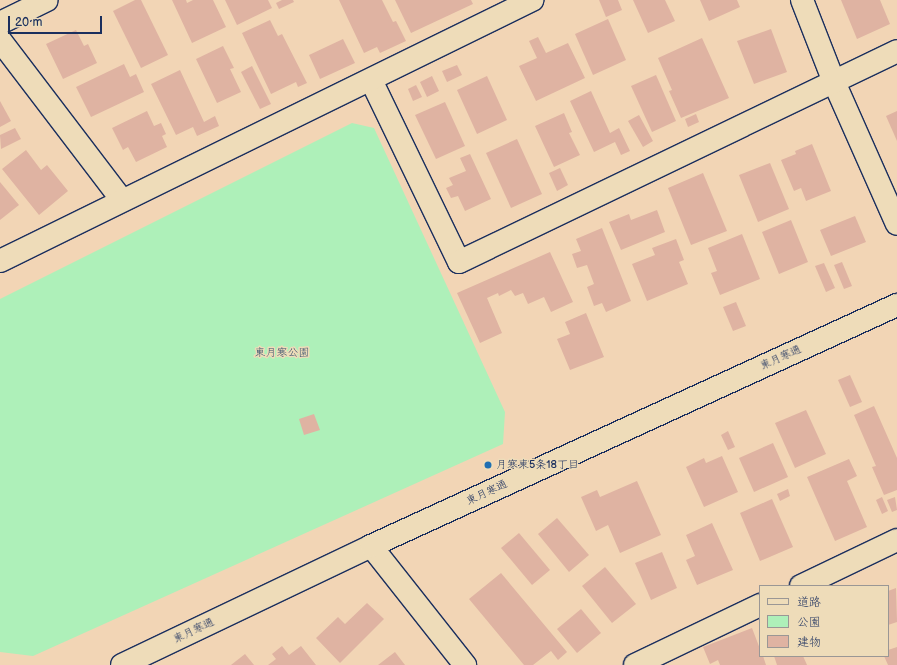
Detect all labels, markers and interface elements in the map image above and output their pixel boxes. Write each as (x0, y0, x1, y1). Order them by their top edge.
scale bar (10, 8, 104, 34)
text: 20 m (15, 15, 42, 30)
street label: 東月寒通 (758, 343, 804, 373)
park label: 東月寒公園 (255, 346, 309, 360)
place label: 月寒東5条18丁目 (496, 458, 579, 472)
marker: 月寒東5条18丁目 (483, 460, 493, 470)
street label: 東月寒通 (464, 478, 510, 508)
legend (759, 585, 889, 657)
text: 道路 (797, 595, 821, 610)
street label: 東月寒通 (171, 615, 217, 647)
text: 公園 (797, 615, 821, 630)
text: 建物 (797, 635, 821, 650)

